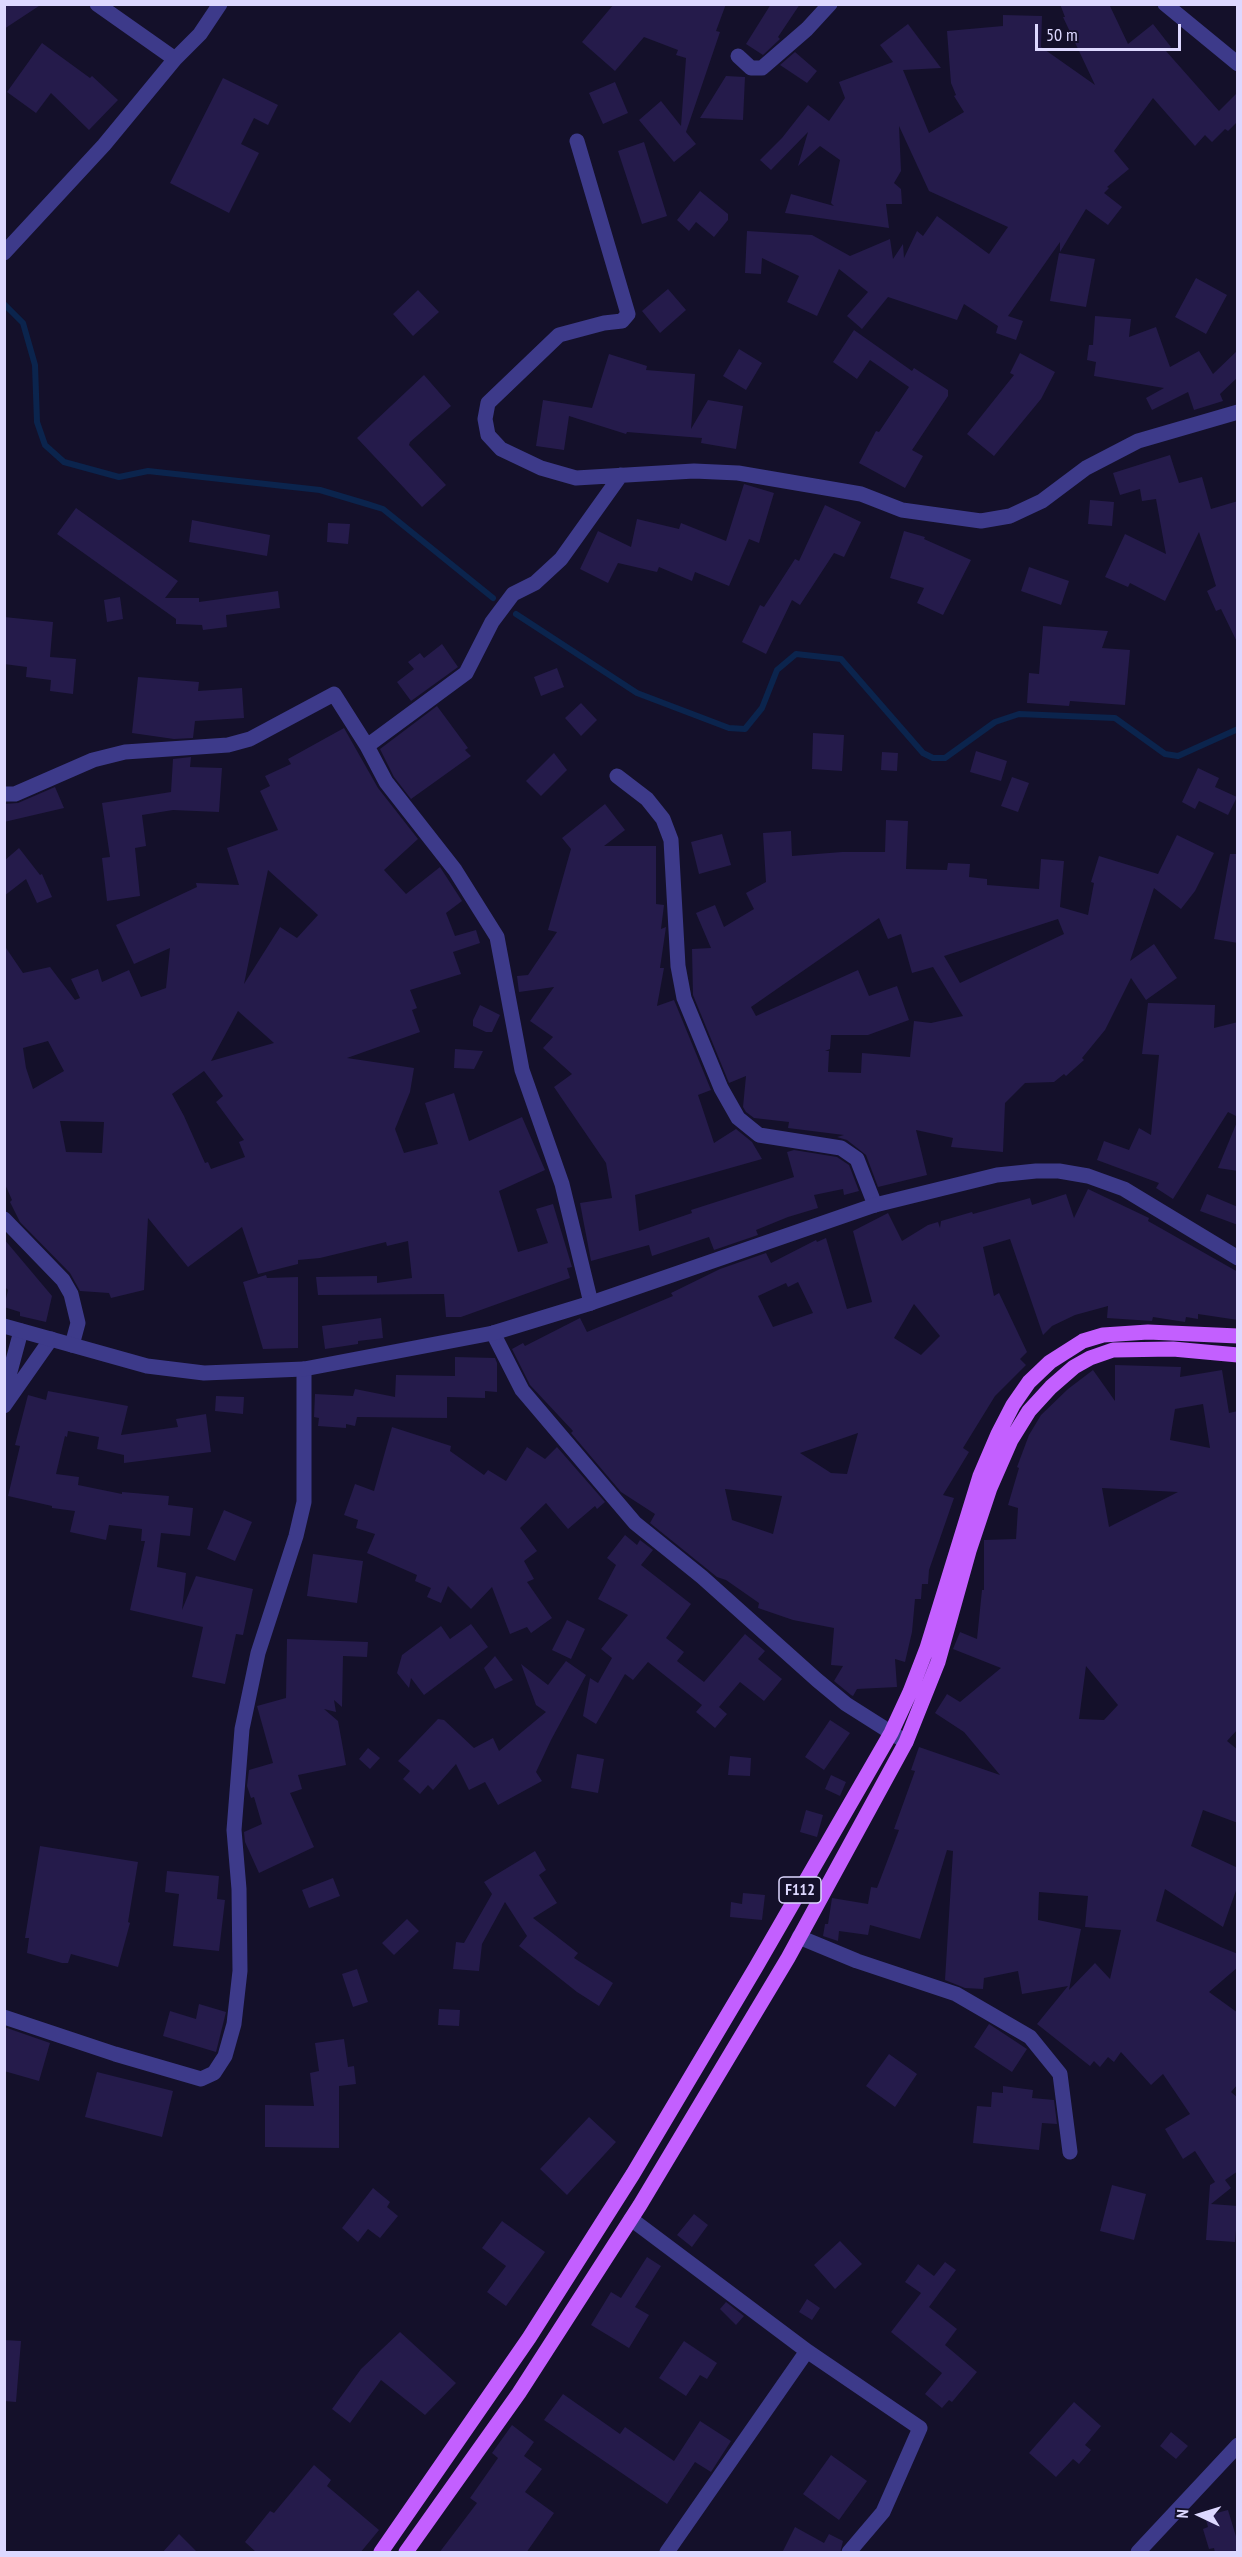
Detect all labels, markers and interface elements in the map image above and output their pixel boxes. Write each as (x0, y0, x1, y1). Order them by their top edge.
scale bar (1038, 12, 1184, 50)
text: 50 m (1046, 23, 1078, 46)
road number: F112 (779, 1877, 821, 1903)
north arrow (1170, 2485, 1230, 2545)
text: N (1172, 2509, 1192, 2519)

